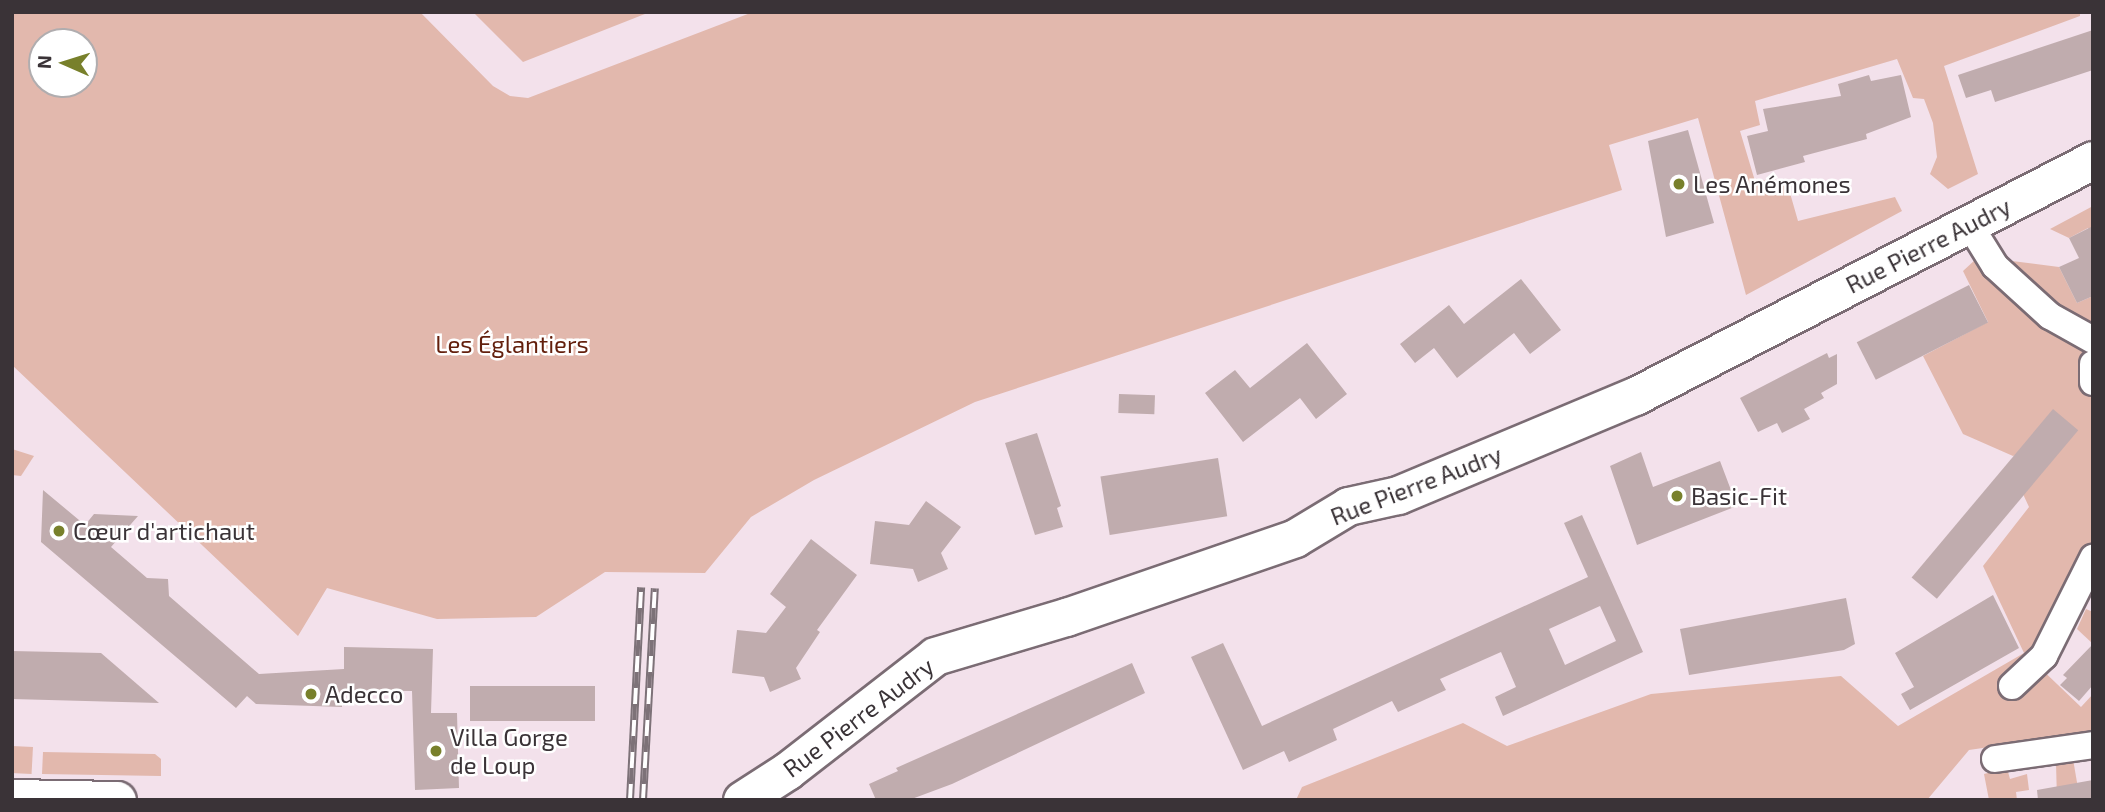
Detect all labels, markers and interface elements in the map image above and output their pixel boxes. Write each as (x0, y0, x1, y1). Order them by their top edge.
north arrow (28, 28, 98, 98)
text: N (32, 55, 55, 69)
place label: Les Anémones (1693, 170, 1851, 198)
marker: Les Anémones (1671, 176, 1687, 192)
street label: Rue Pierre Audry (1841, 191, 2015, 299)
park label: Les Églantiers (435, 330, 589, 358)
street label: Rue Pierre Audry (1326, 439, 1506, 531)
place label: Basic-Fit (1691, 482, 1787, 510)
marker: Basic-Fit (1669, 488, 1685, 504)
place label: Cœur d'artichaut (73, 517, 255, 545)
marker: Cœur d'artichaut (51, 523, 67, 539)
street label: Rue Pierre Audry (777, 651, 939, 783)
place label: Adecco (325, 680, 403, 708)
marker: Adecco (303, 686, 319, 702)
place label: Villa Gorge de Loup (450, 723, 568, 779)
marker: Villa Gorge de Loup (428, 743, 444, 759)

